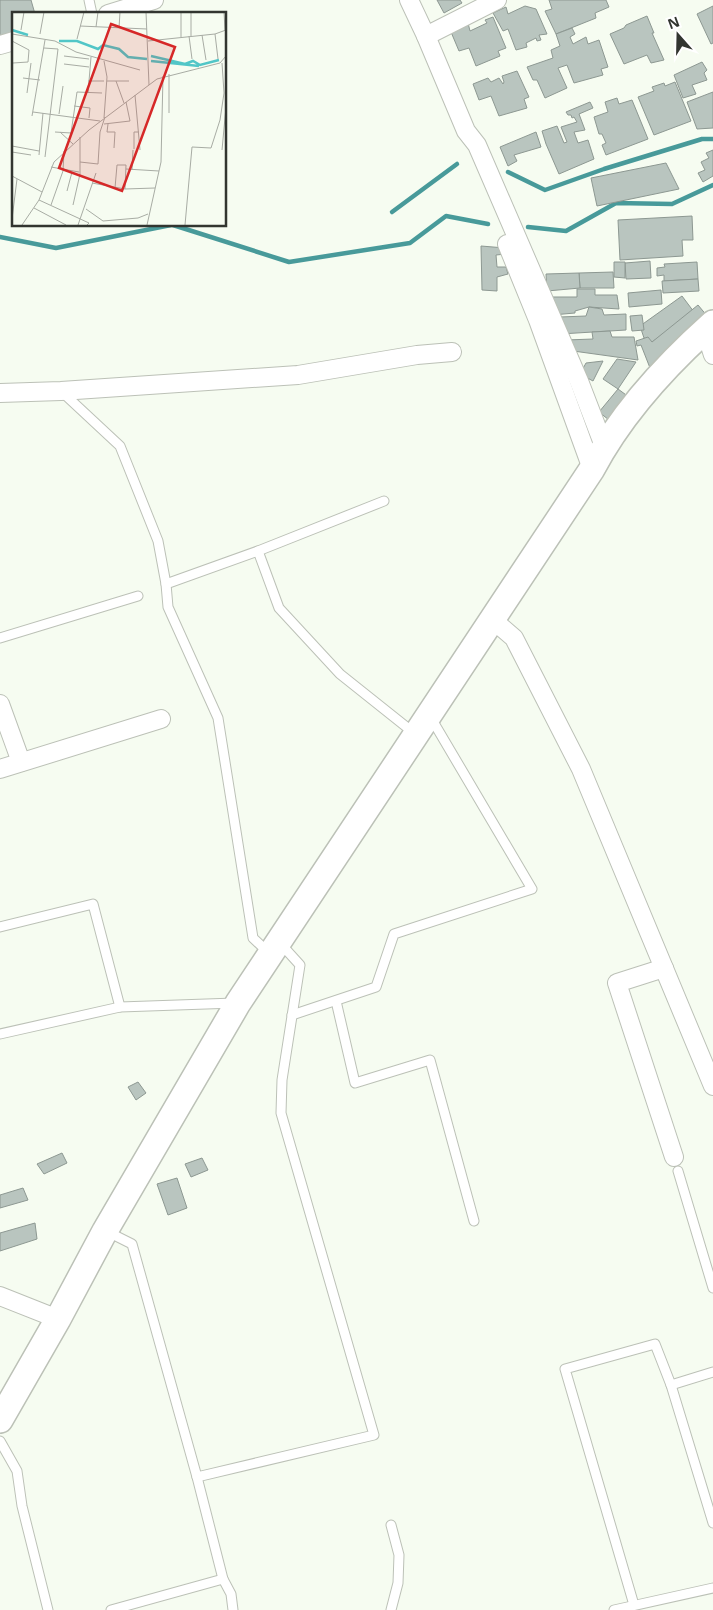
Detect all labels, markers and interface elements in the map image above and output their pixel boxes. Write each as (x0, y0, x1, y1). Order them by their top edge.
north arrow (653, 10, 703, 60)
text: N (665, 11, 682, 33)
inset map (12, 12, 226, 226)

